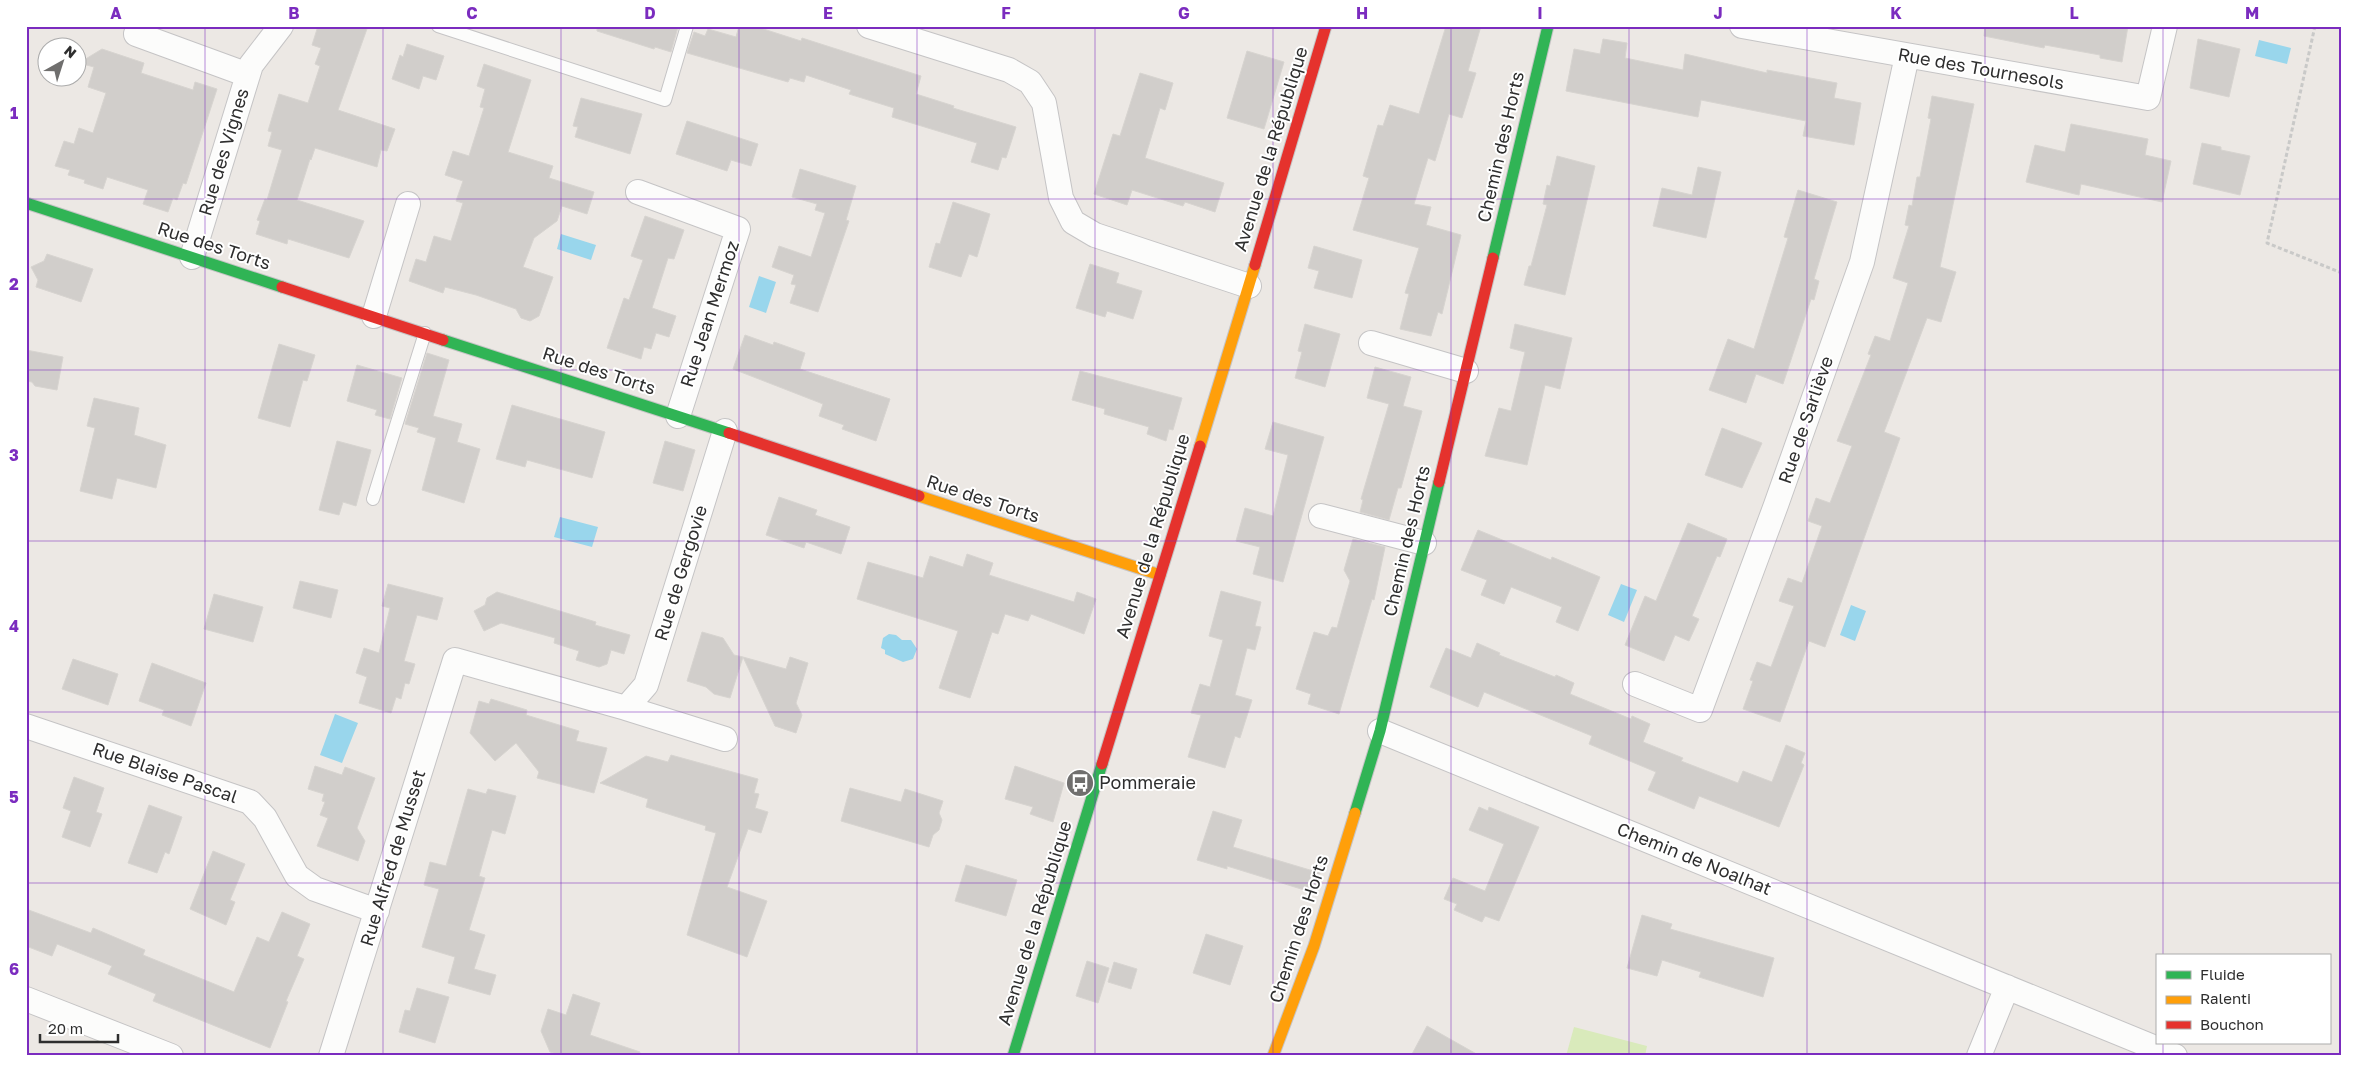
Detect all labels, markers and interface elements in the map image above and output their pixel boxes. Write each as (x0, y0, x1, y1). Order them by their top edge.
text: A (110, 3, 122, 23)
text: B (288, 3, 300, 23)
text: C (466, 3, 478, 23)
text: D (644, 3, 656, 23)
text: E (823, 3, 833, 23)
text: F (1001, 3, 1011, 23)
text: G (1178, 3, 1190, 23)
text: H (1356, 3, 1368, 23)
text: I (1537, 3, 1543, 23)
text: J (1713, 3, 1723, 23)
text: K (1890, 3, 1902, 23)
text: L (2069, 3, 2079, 23)
text: M (2245, 3, 2259, 23)
north arrow (38, 38, 88, 88)
text: N (61, 42, 80, 61)
street label: Rue des Tournesols (1896, 43, 2066, 93)
street label: Avenue de la République (1228, 44, 1312, 254)
street label: Chemin des Horts (1472, 69, 1528, 224)
street label: Rue des Vignes (193, 85, 253, 218)
text: 1 (10, 103, 18, 123)
street label: Rue des Torts (155, 216, 274, 274)
street label: Rue Jean Mermoz (675, 238, 743, 390)
text: 2 (9, 274, 19, 294)
street label: Rue des Torts (540, 341, 659, 399)
street label: Rue de Sarliève (1773, 353, 1837, 486)
street label: Avenue de la République (1110, 431, 1194, 641)
text: 3 (9, 445, 19, 465)
street label: Chemin des Horts (1378, 463, 1434, 618)
street label: Rue des Torts (924, 469, 1043, 527)
street label: Rue de Gergovie (649, 502, 711, 643)
text: 4 (9, 616, 19, 636)
street label: Rue Blaise Pascal (90, 737, 241, 807)
street label: Rue Alfred de Musset (355, 767, 429, 949)
bus stop icon: Pommeraie (1065, 768, 1095, 798)
place label: Pommeraie (1099, 771, 1196, 793)
text: 5 (9, 787, 19, 807)
street label: Chemin de Noalhat (1614, 817, 1775, 899)
street label: Avenue de la République (992, 818, 1076, 1028)
street label: Chemin des Horts (1264, 852, 1332, 1005)
legend (2156, 954, 2330, 1044)
text: 6 (9, 959, 19, 979)
text: Fluide (2200, 965, 2245, 983)
text: Ralenti (2200, 989, 2251, 1007)
scale bar (40, 1012, 118, 1044)
text: Bouchon (2200, 1015, 2264, 1033)
text: 20 m (48, 1019, 83, 1037)

